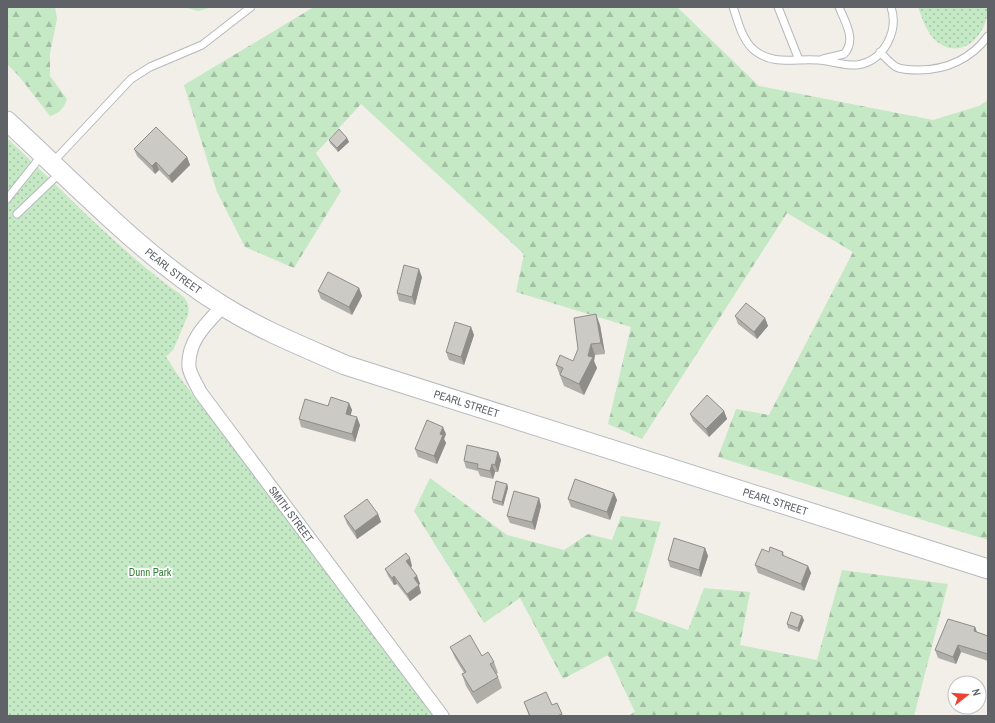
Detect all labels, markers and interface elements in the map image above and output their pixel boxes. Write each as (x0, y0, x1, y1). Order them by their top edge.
street label: PEARL STREET (142, 245, 205, 297)
street label: PEARL STREET (432, 387, 501, 421)
street label: SMITH STREET (266, 483, 317, 545)
street label: PEARL STREET (741, 485, 810, 519)
park label: Dunn Park (129, 565, 172, 579)
north arrow (947, 675, 987, 715)
text: N (969, 687, 984, 697)

